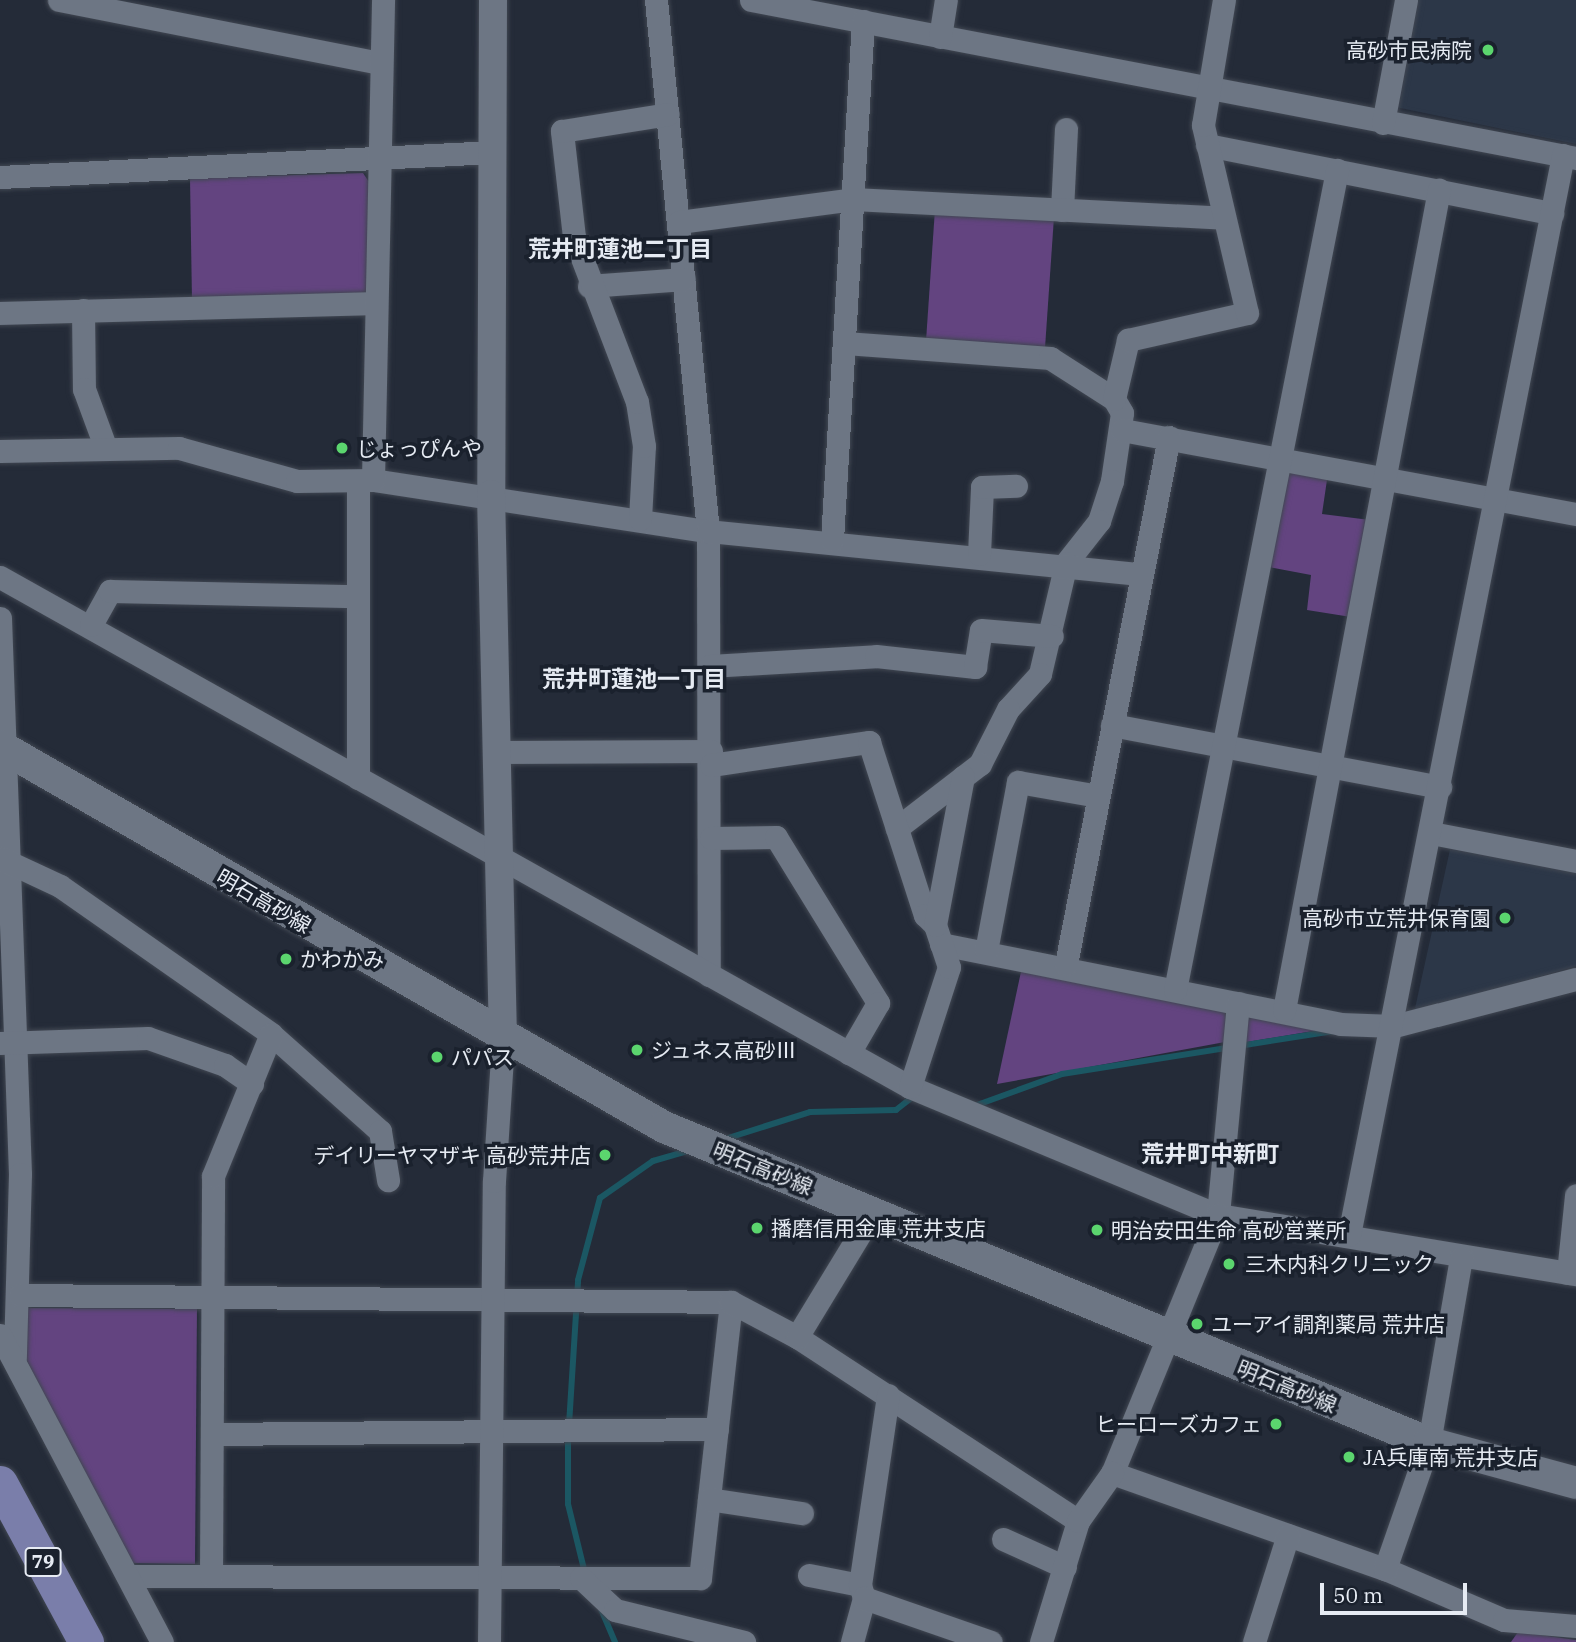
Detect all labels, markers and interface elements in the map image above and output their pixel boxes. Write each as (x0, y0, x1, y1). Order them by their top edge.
place label: 高砂市民病院 (1346, 37, 1472, 63)
marker: 高砂市民病院 (1478, 40, 1498, 60)
district label: 荒井町蓮池二丁目 (528, 234, 712, 262)
place label: じょっぴんや (356, 435, 482, 461)
marker: じょっぴんや (334, 440, 350, 456)
district label: 荒井町蓮池一丁目 (542, 664, 726, 692)
street label: 明石高砂線 (212, 864, 316, 938)
place label: 高砂市立荒井保育園 (1302, 905, 1491, 931)
marker: 高砂市立荒井保育園 (1497, 910, 1513, 926)
place label: かわかみ (300, 946, 384, 972)
marker: かわかみ (278, 951, 294, 967)
place label: ジュネス高砂Ⅲ (651, 1037, 798, 1063)
marker: ジュネス高砂Ⅲ (629, 1042, 645, 1058)
place label: パパス (451, 1044, 514, 1070)
marker: パパス (429, 1049, 445, 1065)
street label: 明石高砂線 (710, 1137, 816, 1199)
district label: 荒井町中新町 (1141, 1139, 1279, 1167)
place label: デイリーヤマザキ 高砂荒井店 (313, 1142, 591, 1168)
marker: デイリーヤマザキ 高砂荒井店 (597, 1147, 613, 1163)
place label: 播磨信用金庫 荒井支店 (771, 1215, 986, 1241)
place label: 明治安田生命 高砂営業所 (1111, 1217, 1347, 1243)
marker: 播磨信用金庫 荒井支店 (749, 1220, 765, 1236)
marker: 明治安田生命 高砂営業所 (1089, 1222, 1105, 1238)
place label: 三木内科クリニック (1245, 1251, 1434, 1277)
marker: 三木内科クリニック (1219, 1254, 1239, 1274)
place label: ユーアイ調剤薬局 荒井店 (1211, 1311, 1447, 1337)
marker: ユーアイ調剤薬局 荒井店 (1189, 1316, 1205, 1332)
street label: 明石高砂線 (1234, 1355, 1340, 1417)
place label: ヒーローズカフェ (1094, 1411, 1262, 1437)
marker: ヒーローズカフェ (1268, 1416, 1284, 1432)
place label: JA兵庫南 荒井支店 (1363, 1444, 1538, 1470)
marker: JA兵庫南 荒井支店 (1341, 1449, 1357, 1465)
road number: 79 (24, 1546, 62, 1578)
scale bar (1324, 1568, 1471, 1612)
text: 50 m (1333, 1581, 1383, 1609)

